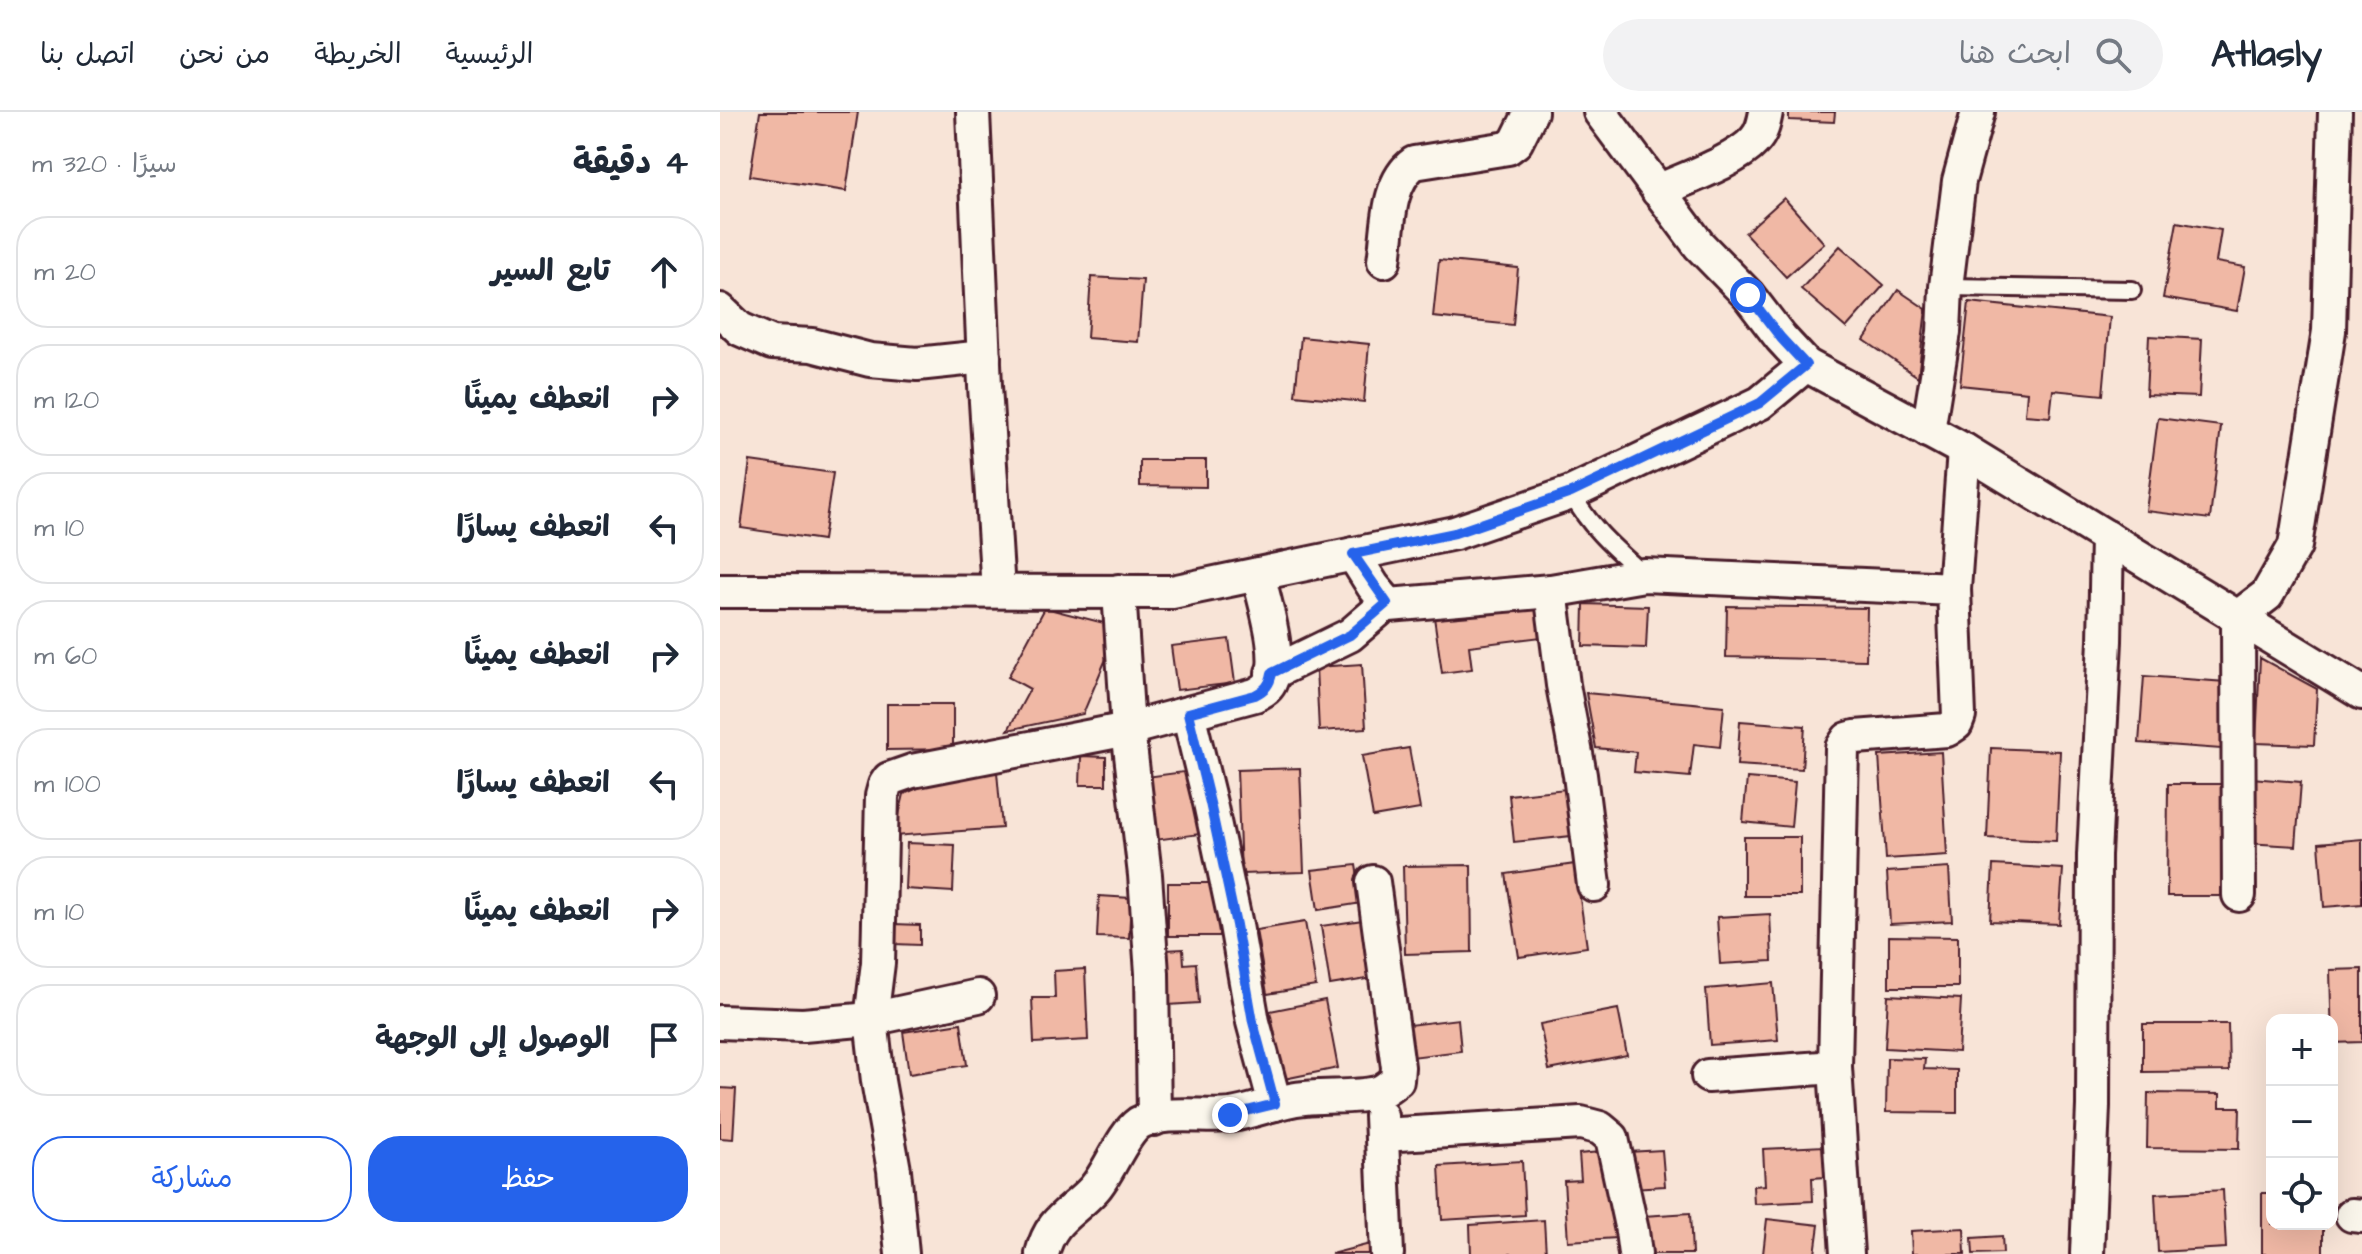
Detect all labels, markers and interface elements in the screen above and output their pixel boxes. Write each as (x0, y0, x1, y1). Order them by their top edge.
search box (1603, 19, 2163, 91)
text: Atlasly (2211, 29, 2322, 81)
text: ابحث هنا (1959, 33, 2071, 75)
icon: search (2091, 33, 2135, 77)
text: اتصل بنا (40, 35, 135, 74)
text: من نحن (179, 35, 270, 74)
text: الخريطة (314, 35, 402, 74)
text: الرئيسية (446, 35, 533, 74)
text: 4 دقيقة (573, 139, 688, 187)
text: سيرًا · 320 m (32, 146, 177, 182)
text: تابع السير (491, 250, 610, 292)
icon: ahead (642, 250, 686, 294)
text: 20 m (34, 254, 96, 290)
route start (1730, 277, 1766, 313)
text: انعطف يمينًا (464, 378, 610, 420)
icon: right (642, 378, 686, 422)
text: 120 m (34, 382, 99, 418)
text: انعطف يسارًا (456, 506, 610, 548)
icon: left (642, 506, 686, 550)
text: 10 m (34, 510, 84, 546)
text: انعطف يمينًا (464, 634, 610, 676)
icon: right (642, 634, 686, 678)
text: 60 m (34, 638, 97, 674)
text: انعطف يسارًا (456, 762, 610, 804)
icon: left (642, 762, 686, 806)
text: 100 m (34, 766, 101, 802)
text: انعطف يمينًا (464, 890, 610, 932)
icon: right (642, 890, 686, 934)
text: 10 m (34, 894, 84, 930)
map controls (2266, 1014, 2338, 1230)
button: + (2266, 1014, 2338, 1086)
text: الوصول إلى الوجهة (375, 1018, 610, 1060)
icon: arrive (642, 1018, 686, 1062)
button: − (2266, 1086, 2338, 1158)
route end (1212, 1097, 1248, 1133)
button: مشاركة (32, 1136, 352, 1222)
button: حفظ (368, 1136, 688, 1222)
button: locate (2266, 1158, 2338, 1230)

